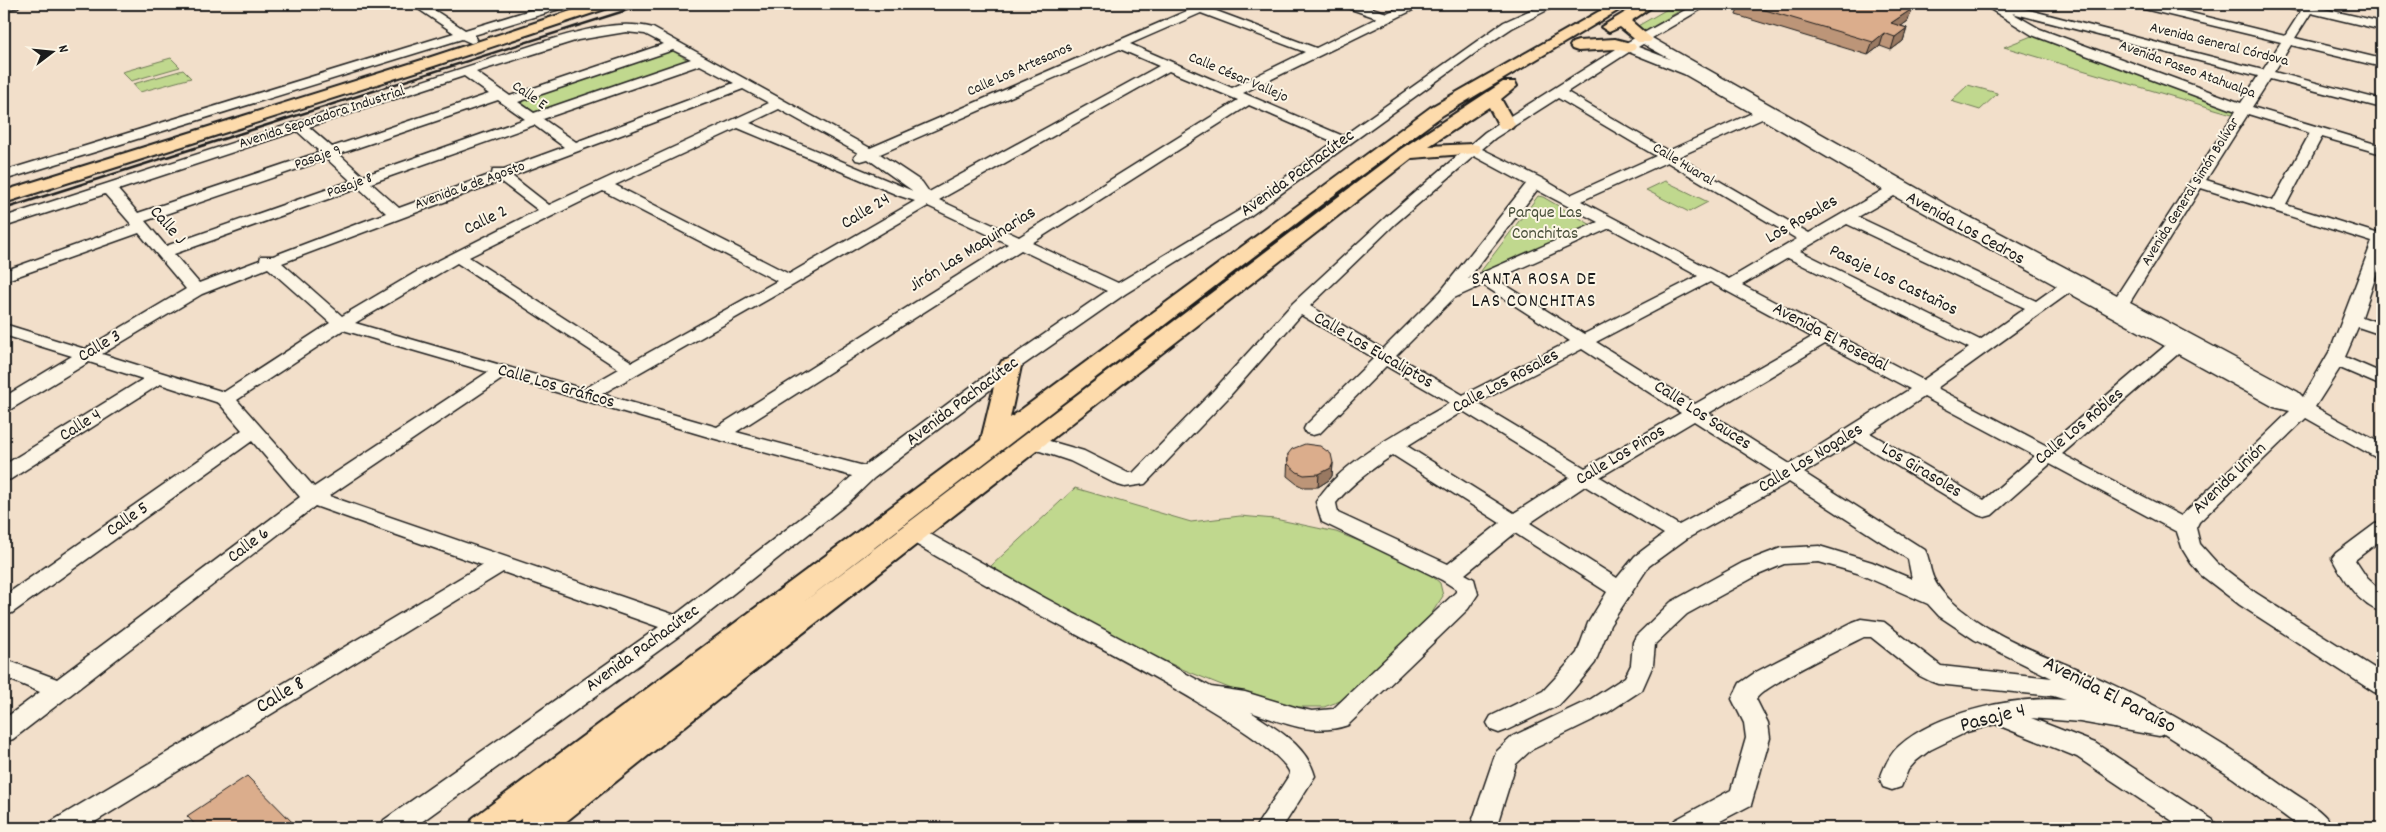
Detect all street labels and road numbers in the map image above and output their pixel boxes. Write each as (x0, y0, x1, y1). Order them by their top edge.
street label: Avenida General Córdova (2147, 17, 2292, 73)
street label: Avenida Paseo Atahualpa (2116, 35, 2259, 105)
street label: Calle Los Artesanos (964, 37, 1076, 103)
street label: Calle César Vallejo (1185, 47, 1292, 109)
street label: Calle E (507, 76, 551, 116)
street label: Avenida Separadora Industrial (236, 81, 408, 155)
street label: Avenida General Simón Bolívar (2136, 113, 2246, 270)
street label: Avenida Pachacútec (1236, 124, 1360, 224)
street label: Calle Huaral (1648, 138, 1719, 192)
street label: Pasaje 9 (292, 140, 344, 176)
street label: Avenida 6 de Agosto (412, 156, 529, 216)
street label: Pasaje 8 (324, 168, 376, 204)
street label: Avenida Los Cedros (1901, 186, 2029, 272)
street label: Calle 24 (837, 188, 895, 236)
street label: Los Rosales (1761, 189, 1843, 251)
street label: Calle 2 (460, 200, 512, 242)
street label: Calle J (143, 201, 191, 251)
street label: Jirón Las Maquinarias (905, 201, 1041, 299)
street label: Pasaje Los Castaños (1824, 239, 1962, 323)
street label: Avenida El Rosedal (1768, 297, 1893, 379)
street label: Calle Los Eucaliptos (1308, 306, 1438, 396)
street label: Calle 3 (74, 324, 126, 370)
street label: Calle Los Rosales (1448, 343, 1564, 421)
street label: Avenida Pachacútec (901, 351, 1025, 453)
street label: Calle Los Gráficos (494, 358, 618, 416)
street label: Calle Los Sauces (1648, 375, 1756, 457)
street label: Calle Los Robles (2030, 382, 2130, 472)
street label: Calle 4 (55, 403, 107, 449)
street label: Calle Los Nogales (1754, 418, 1868, 500)
street label: Calle Los Pinos (1572, 419, 1670, 493)
street label: Los Girasoles (1876, 437, 1966, 505)
street label: Avenida Unión (2187, 437, 2273, 521)
street label: Calle 5 (102, 496, 154, 544)
street label: Calle 6 (223, 522, 275, 570)
street label: Avenida Pachacútec (581, 599, 705, 699)
street label: Avenida El Paraíso (2037, 650, 2181, 742)
street label: Calle 8 (251, 670, 311, 722)
street label: Pasaje 4 (1957, 696, 2029, 742)

